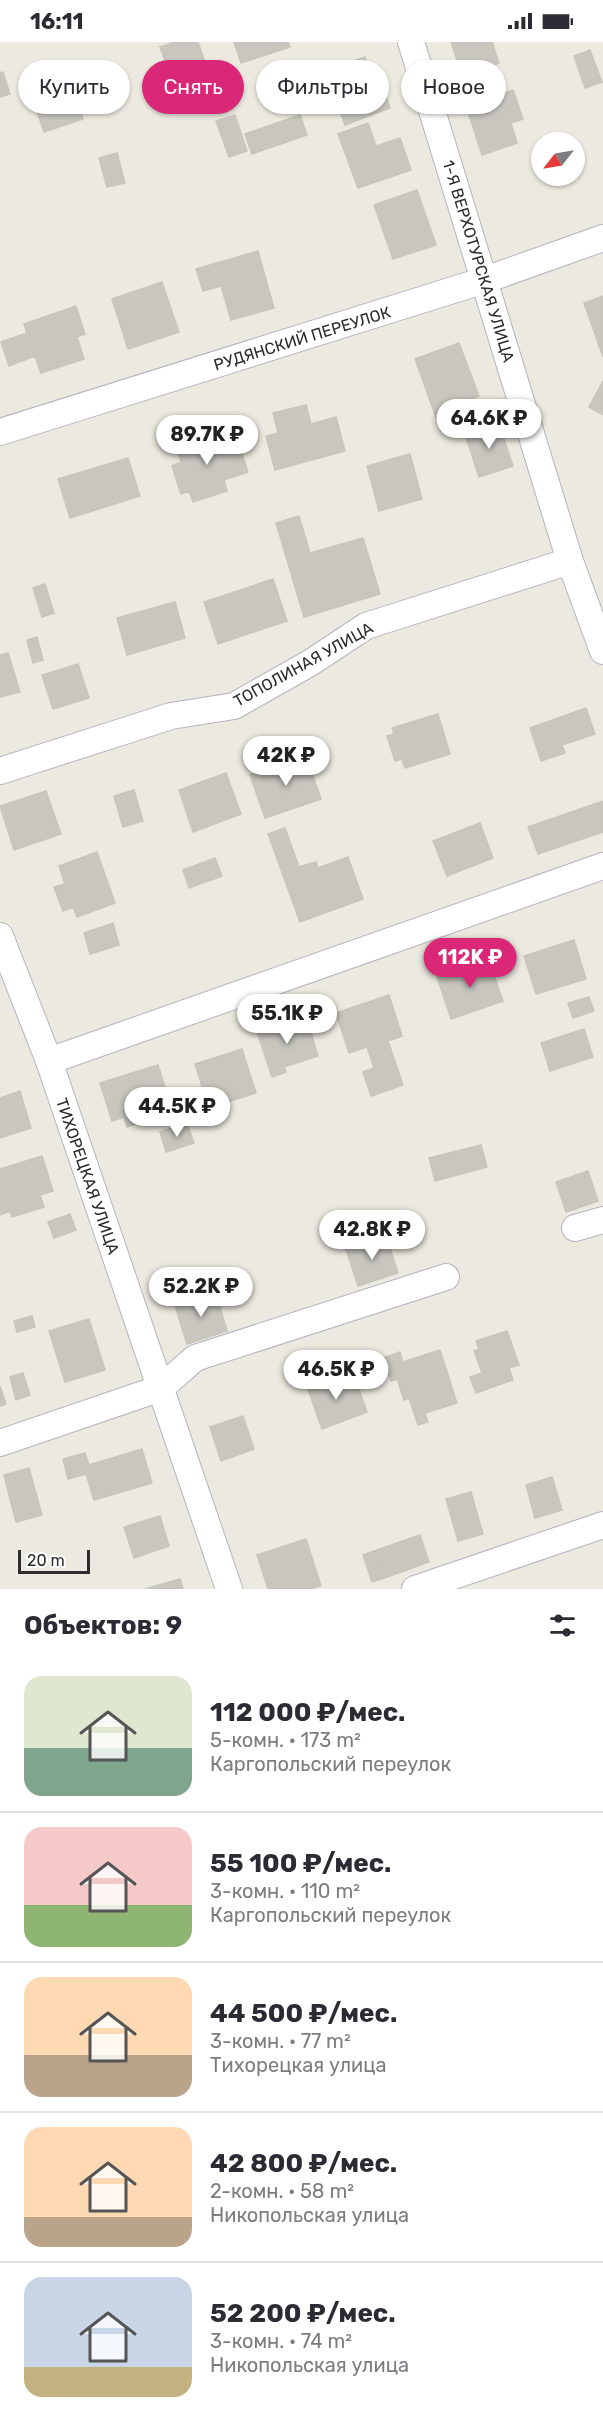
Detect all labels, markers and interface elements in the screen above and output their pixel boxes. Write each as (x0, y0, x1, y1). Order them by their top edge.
text: 16:11 (30, 8, 84, 35)
chip: Купить (18, 60, 130, 114)
chip: Снять (142, 60, 244, 114)
chip: Фильтры (256, 60, 389, 114)
chip: Новое (401, 60, 506, 114)
north arrow (531, 132, 585, 186)
map controls (531, 132, 585, 186)
street label: 1-Я ВЕРХОТУРСКАЯ УЛИЦА (439, 158, 518, 365)
street label: РУДЯНСКИЙ ПЕРЕУЛОК (211, 303, 393, 374)
pin: 64.6K ₽ (434, 399, 544, 450)
text: 64.6K ₽ (451, 406, 527, 430)
pin: 89.7K ₽ (152, 415, 262, 466)
text: 89.7K ₽ (170, 422, 244, 446)
street label: ТОПОЛИНАЯ УЛИЦА (230, 618, 377, 711)
pin: 42K ₽ (244, 736, 328, 787)
text: 42K ₽ (257, 743, 315, 767)
pin: 112K ₽ (421, 938, 519, 989)
text: 112K ₽ (438, 945, 502, 969)
pin: 55.1K ₽ (232, 994, 342, 1045)
text: 55.1K ₽ (251, 1001, 323, 1025)
pin: 44.5K ₽ (122, 1087, 232, 1138)
text: 44.5K ₽ (138, 1094, 216, 1118)
street label: ТИХОРЕЦКАЯ УЛИЦА (52, 1096, 123, 1257)
pin: 42.8K ₽ (317, 1210, 427, 1261)
text: 42.8K ₽ (333, 1217, 411, 1241)
pin: 52.2K ₽ (146, 1267, 256, 1318)
text: 52.2K ₽ (163, 1274, 239, 1298)
pin: 46.5K ₽ (281, 1350, 391, 1401)
text: 46.5K ₽ (297, 1357, 375, 1381)
scale bar (18, 1547, 90, 1574)
text: 20 m (27, 1551, 65, 1570)
icon: filters (546, 1609, 579, 1642)
text: Объектов: 9 (24, 1610, 182, 1641)
text: 112 000 ₽/мес. (210, 1697, 405, 1728)
icon: home (72, 1700, 144, 1772)
text: 5-комн. · 173 m² (210, 1728, 361, 1752)
text: Каргопольский переулок (210, 1752, 451, 1776)
text: 55 100 ₽/мес. (210, 1848, 391, 1879)
icon: home (72, 1851, 144, 1923)
text: 3-комн. · 110 m² (210, 1879, 360, 1903)
text: Каргопольский переулок (210, 1903, 451, 1927)
text: 44 500 ₽/мес. (210, 1998, 397, 2029)
icon: home (72, 2001, 144, 2073)
text: 3-комн. · 77 m² (210, 2029, 351, 2053)
text: Тихорецкая улица (210, 2053, 387, 2077)
text: 42 800 ₽/мес. (210, 2148, 397, 2179)
icon: home (72, 2151, 144, 2223)
text: 2-комн. · 58 m² (210, 2179, 354, 2203)
text: Никопольская улица (210, 2203, 409, 2227)
text: 52 200 ₽/мес. (210, 2298, 396, 2329)
icon: home (72, 2301, 144, 2373)
text: 3-комн. · 74 m² (210, 2329, 352, 2353)
text: Никопольская улица (210, 2353, 409, 2377)

